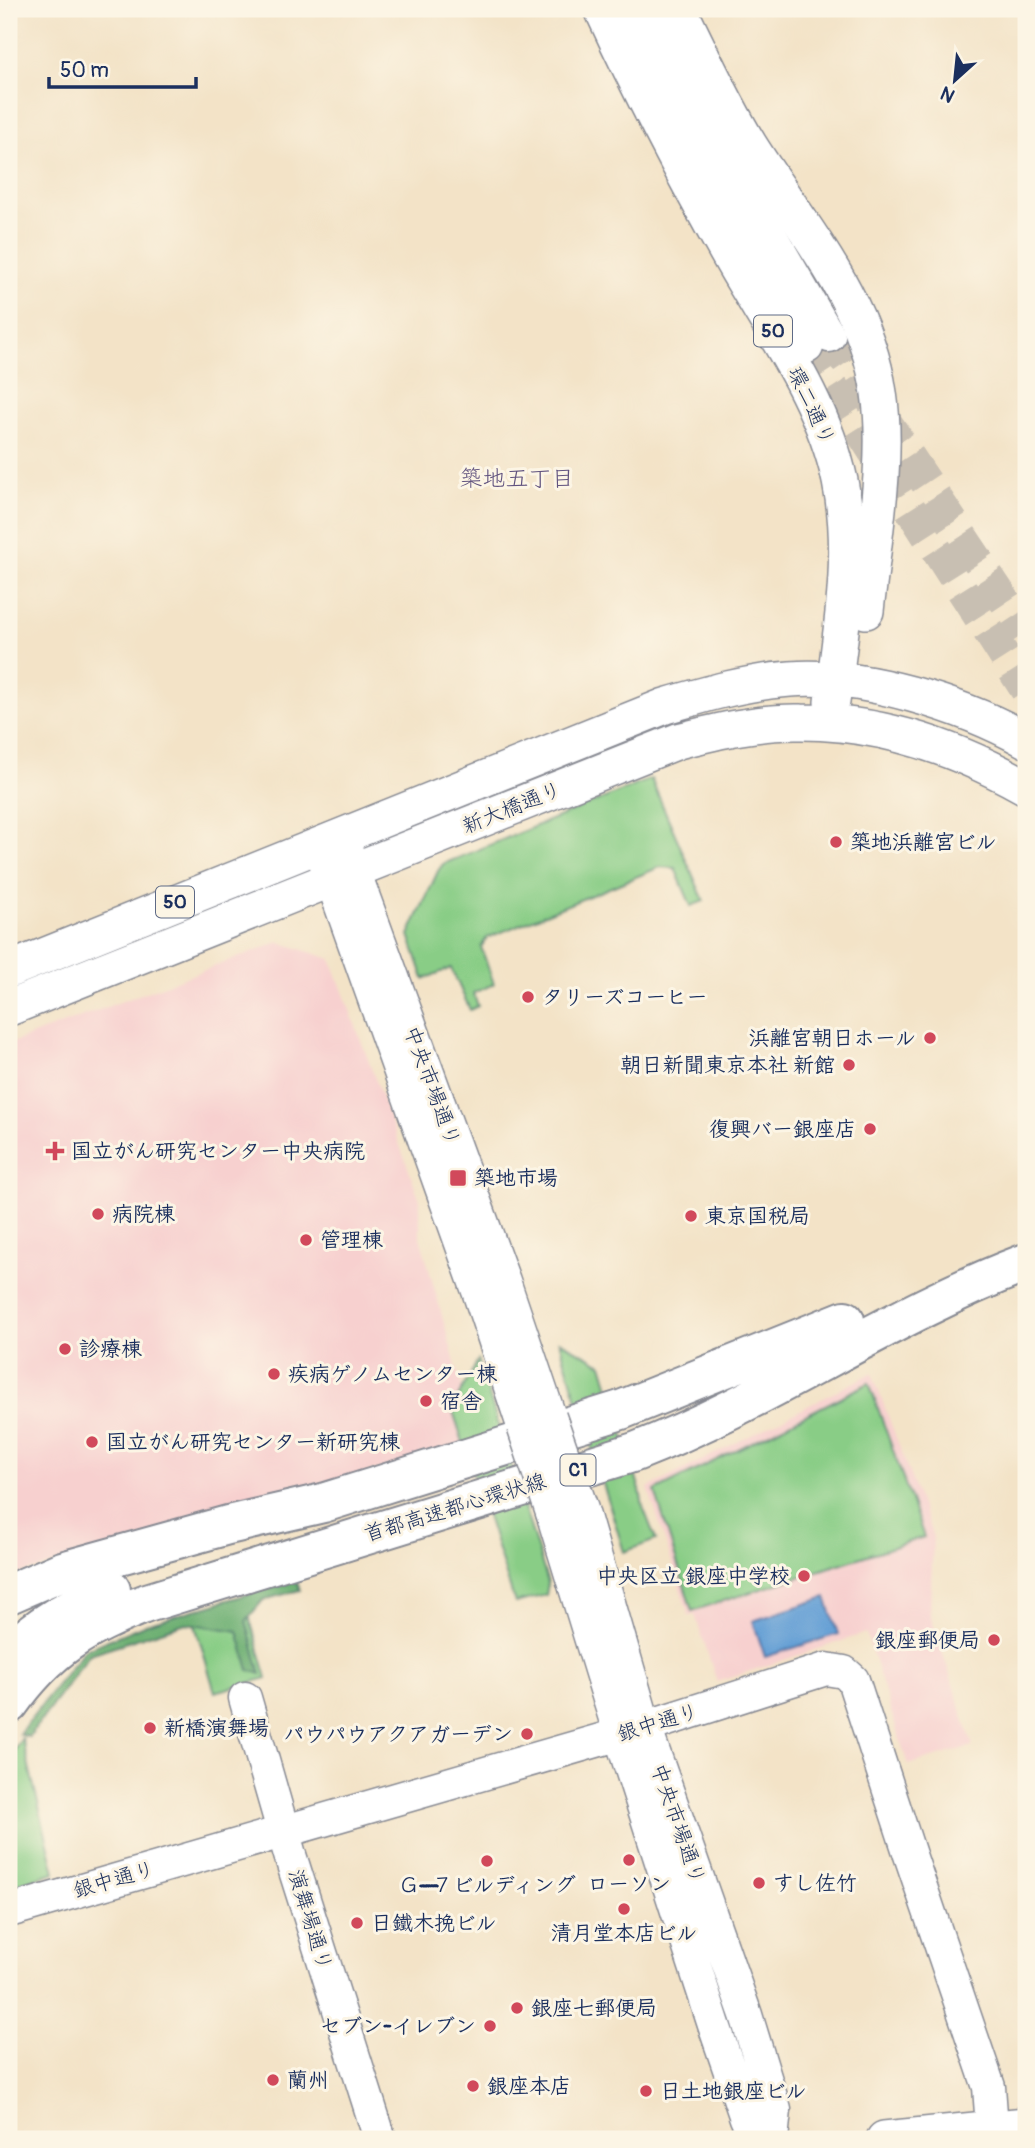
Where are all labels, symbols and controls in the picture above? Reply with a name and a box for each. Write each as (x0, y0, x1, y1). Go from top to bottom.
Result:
scale bar (49, 46, 196, 90)
north arrow (920, 46, 990, 116)
text: 50 m (60, 57, 109, 84)
text: N (936, 81, 959, 108)
road number: 50 (754, 316, 792, 346)
street label: 環二通り (781, 362, 841, 450)
district label: 築地五丁目 (460, 464, 575, 493)
street label: 新大橋通り (458, 776, 566, 840)
place label: 築地浜離宮ビル (850, 829, 997, 856)
marker: 築地浜離宮ビル (828, 834, 844, 850)
road number: 50 (156, 887, 194, 918)
place label: タリーズコーヒー (542, 984, 707, 1011)
marker: タリーズコーヒー (520, 989, 536, 1005)
street label: 中央市場通り (398, 1022, 466, 1150)
place label: 浜離宮朝日ホール (749, 1025, 916, 1052)
marker: 浜離宮朝日ホール (922, 1030, 938, 1046)
place label: 朝日新聞東京本社 新館 (620, 1052, 835, 1079)
marker: 朝日新聞東京本社 新館 (841, 1057, 857, 1073)
place label: 復興バー銀座店 (709, 1116, 856, 1143)
marker: 復興バー銀座店 (862, 1121, 878, 1137)
place label: 国立がん研究センター中央病院 (71, 1138, 365, 1165)
marker: 国立がん研究センター中央病院 (45, 1141, 65, 1161)
place label: 築地市場 (474, 1165, 558, 1192)
marker: 築地市場 (448, 1168, 468, 1188)
place label: 病院棟 (112, 1201, 175, 1228)
place label: 東京国税局 (705, 1203, 810, 1230)
marker: 病院棟 (90, 1206, 106, 1222)
marker: 東京国税局 (683, 1208, 699, 1224)
place label: 管理棟 (320, 1227, 383, 1254)
marker: 管理棟 (298, 1232, 314, 1248)
place label: 診療棟 (79, 1336, 142, 1363)
marker: 診療棟 (57, 1341, 73, 1357)
place label: 疾病ゲノムセンター棟 (288, 1361, 497, 1388)
marker: 疾病ゲノムセンター棟 (266, 1366, 282, 1382)
place label: 宿舎 (440, 1388, 482, 1415)
marker: 宿舎 (418, 1393, 434, 1409)
place label: 国立がん研究センター新研究棟 (106, 1429, 400, 1456)
marker: 国立がん研究センター新研究棟 (84, 1434, 100, 1450)
road number: C1 (560, 1454, 596, 1486)
street label: 首都高速都心環状線 (361, 1467, 549, 1549)
place label: 中央区立 銀座中学校 (596, 1563, 790, 1590)
marker: 中央区立 銀座中学校 (796, 1568, 812, 1584)
place label: 銀座郵便局 (875, 1627, 980, 1654)
marker: 銀座郵便局 (986, 1632, 1002, 1648)
street label: 銀中通り (614, 1698, 702, 1748)
place label: 新橋演舞場 (164, 1715, 269, 1742)
marker: 新橋演舞場 (142, 1720, 158, 1736)
place label: パウパウアクアガーデン (283, 1721, 513, 1748)
marker: パウパウアクアガーデン (519, 1726, 535, 1742)
street label: 中央市場通り (645, 1760, 711, 1888)
marker: ローソン (621, 1852, 637, 1868)
marker: Ｇ―７ビルディング (479, 1853, 495, 1869)
street label: 銀中通り (70, 1855, 158, 1905)
street label: 演舞場通り (282, 1866, 338, 1974)
place label: すし佐竹 (773, 1870, 857, 1897)
place label: ローソン (587, 1871, 671, 1898)
place label: Ｇ―７ビルディング (398, 1872, 576, 1899)
marker: すし佐竹 (751, 1875, 767, 1891)
marker: 清月堂本店ビル (616, 1901, 632, 1917)
place label: 日鐵木挽ビル (371, 1910, 497, 1937)
marker: 日鐵木挽ビル (349, 1915, 365, 1931)
place label: 清月堂本店ビル (551, 1920, 697, 1947)
place label: 銀座七郵便局 (531, 1995, 657, 2022)
marker: 銀座七郵便局 (509, 2000, 525, 2016)
place label: セブン-イレブン (320, 2013, 476, 2040)
marker: セブン-イレブン (482, 2018, 498, 2034)
place label: 蘭州 (287, 2067, 329, 2094)
marker: 蘭州 (265, 2072, 281, 2088)
place label: 銀座本店 (487, 2073, 571, 2100)
marker: 銀座本店 (465, 2078, 481, 2094)
place label: 日土地銀座ビル (660, 2078, 807, 2105)
marker: 日土地銀座ビル (638, 2083, 654, 2099)

